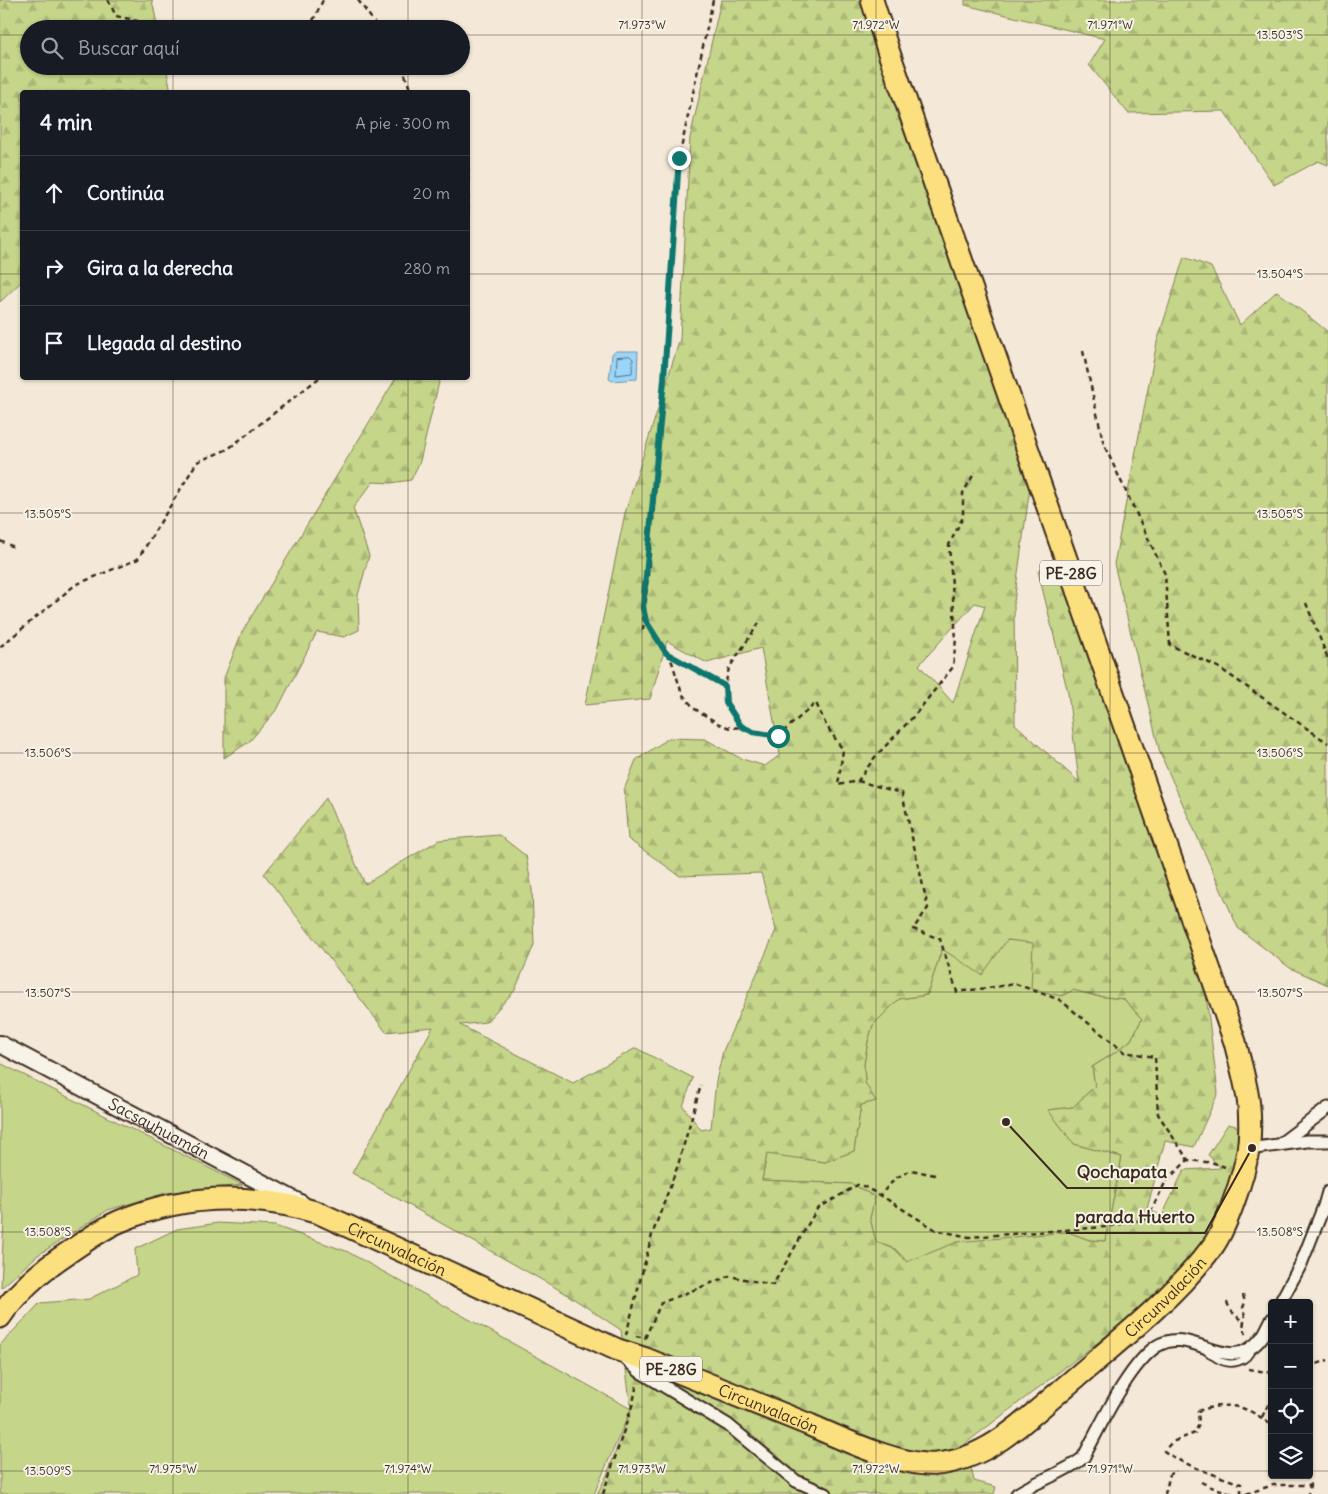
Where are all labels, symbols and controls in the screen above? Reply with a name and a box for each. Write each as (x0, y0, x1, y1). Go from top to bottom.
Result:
text: 71.973°W (618, 17, 666, 32)
text: 71.972°W (852, 17, 900, 32)
text: 71.971°W (1087, 17, 1133, 32)
search box (20, 20, 470, 75)
text: 13.503°S (1257, 27, 1304, 42)
icon: search (38, 34, 66, 62)
text: Buscar aquí (78, 36, 179, 60)
text: 4 min (40, 109, 92, 136)
text: A pie · 300 m (355, 113, 450, 133)
route end (668, 147, 691, 170)
icon: ahead (40, 179, 68, 207)
text: Continúa (87, 181, 164, 205)
text: 20 m (413, 183, 450, 203)
icon: right (40, 254, 68, 282)
text: Gira a la derecha (87, 256, 233, 280)
text: 280 m (404, 258, 450, 278)
text: 13.504°S (1257, 266, 1304, 281)
icon: arrive (40, 329, 68, 357)
text: Llegada al destino (87, 331, 242, 355)
text: 13.505°S (25, 506, 72, 521)
text: 13.505°S (1257, 506, 1304, 521)
road number: PE-28G (1040, 560, 1102, 586)
route start (767, 725, 790, 748)
text: 13.506°S (25, 745, 72, 760)
text: 13.506°S (1257, 745, 1304, 760)
text: 13.507°S (25, 985, 71, 1000)
text: 13.507°S (1257, 985, 1303, 1000)
street label: Sacsayhuamán (105, 1093, 213, 1163)
callout: Qochapata (1067, 1155, 1178, 1188)
text: Qochapata (1077, 1160, 1167, 1183)
callout: parada Huerto (1066, 1200, 1205, 1233)
text: parada Huerto (1075, 1205, 1195, 1228)
street label: Circunvalación (344, 1217, 450, 1280)
text: 13.508°S (25, 1224, 72, 1239)
text: 13.508°S (1257, 1224, 1304, 1239)
street label: Circunvalación (1120, 1253, 1210, 1342)
map controls (1268, 1299, 1313, 1479)
button: + (1268, 1299, 1313, 1344)
button: − (1268, 1344, 1313, 1389)
road number: PE-28G (640, 1356, 702, 1382)
street label: Circunvalación (716, 1379, 822, 1438)
button: locate (1268, 1389, 1313, 1434)
button: layers (1268, 1434, 1313, 1479)
text: 71.975°W (149, 1461, 197, 1476)
text: 71.974°W (384, 1461, 432, 1476)
text: 71.973°W (618, 1461, 666, 1476)
text: 71.972°W (852, 1461, 900, 1476)
text: 71.971°W (1087, 1461, 1133, 1476)
text: 13.509°S (25, 1463, 72, 1478)

